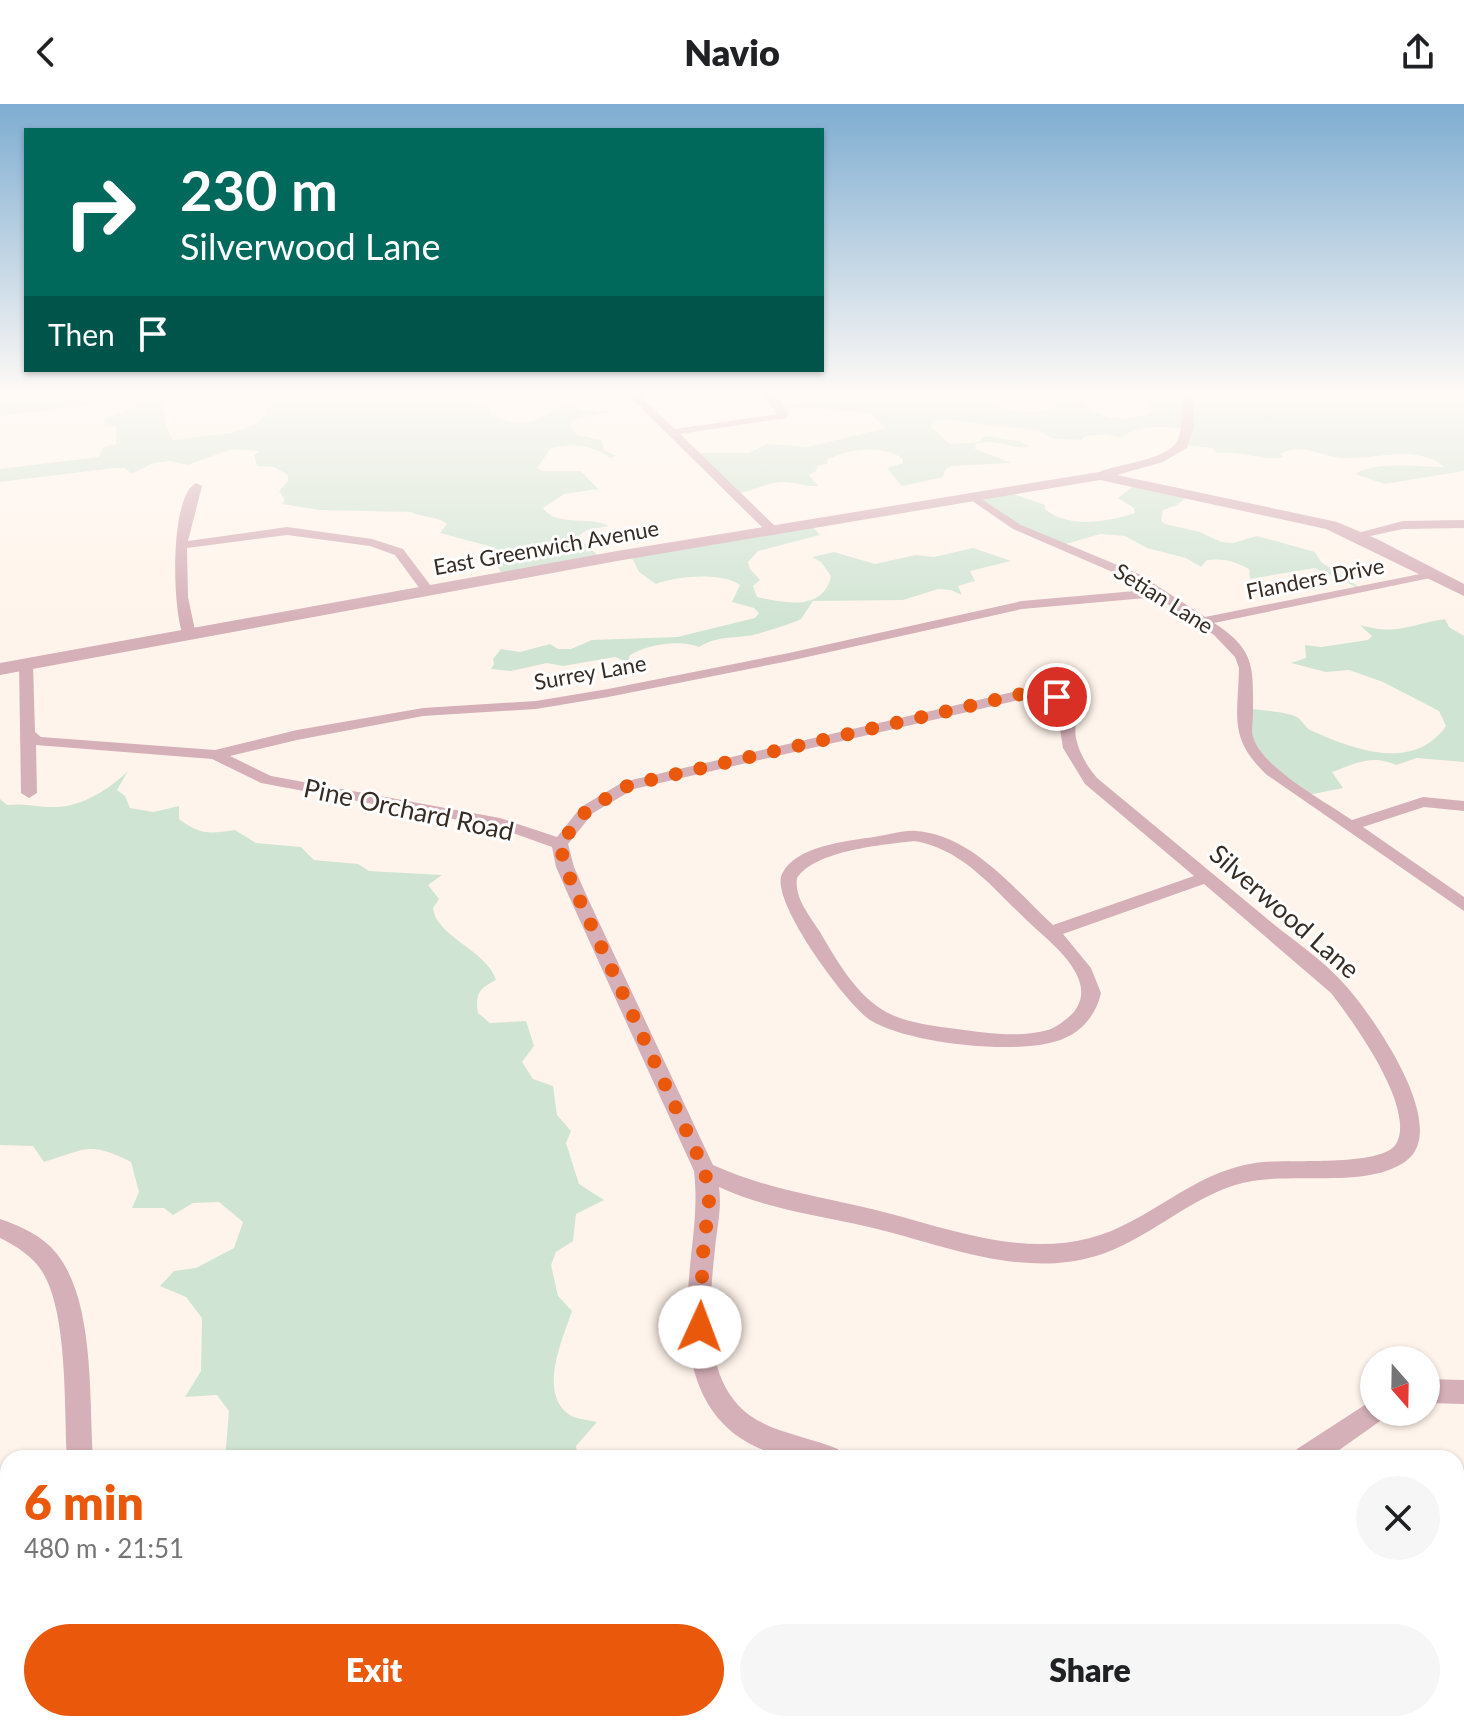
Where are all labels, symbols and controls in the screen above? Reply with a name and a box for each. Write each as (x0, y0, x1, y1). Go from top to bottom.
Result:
icon: back (24, 30, 68, 74)
text: Navio (684, 30, 780, 74)
icon: share (1396, 30, 1440, 74)
text: 230 m (180, 156, 338, 223)
icon: right (48, 160, 152, 264)
text: Silverwood Lane (180, 224, 440, 268)
icon: arrive (131, 312, 175, 356)
text: Then (48, 316, 115, 352)
street label: East Greenwich Avenue (431, 514, 661, 580)
street label: Flanders Drive (1244, 551, 1386, 605)
street label: Setian Lane (1109, 557, 1219, 639)
street label: Surrey Lane (532, 649, 648, 695)
pin (1023, 663, 1091, 731)
icon: arrive (1035, 675, 1079, 719)
street label: Pine Orchard Road (301, 771, 517, 847)
street label: Silverwood Lane (1204, 837, 1366, 985)
position arrow (658, 1285, 742, 1369)
north arrow (1360, 1346, 1440, 1426)
map controls (1360, 1346, 1440, 1426)
text: 6 min (24, 1473, 144, 1530)
button: close (1356, 1476, 1440, 1560)
text: 480 m · 21:51 (24, 1532, 184, 1564)
button: Exit (24, 1624, 724, 1716)
button: Share (740, 1624, 1440, 1716)

